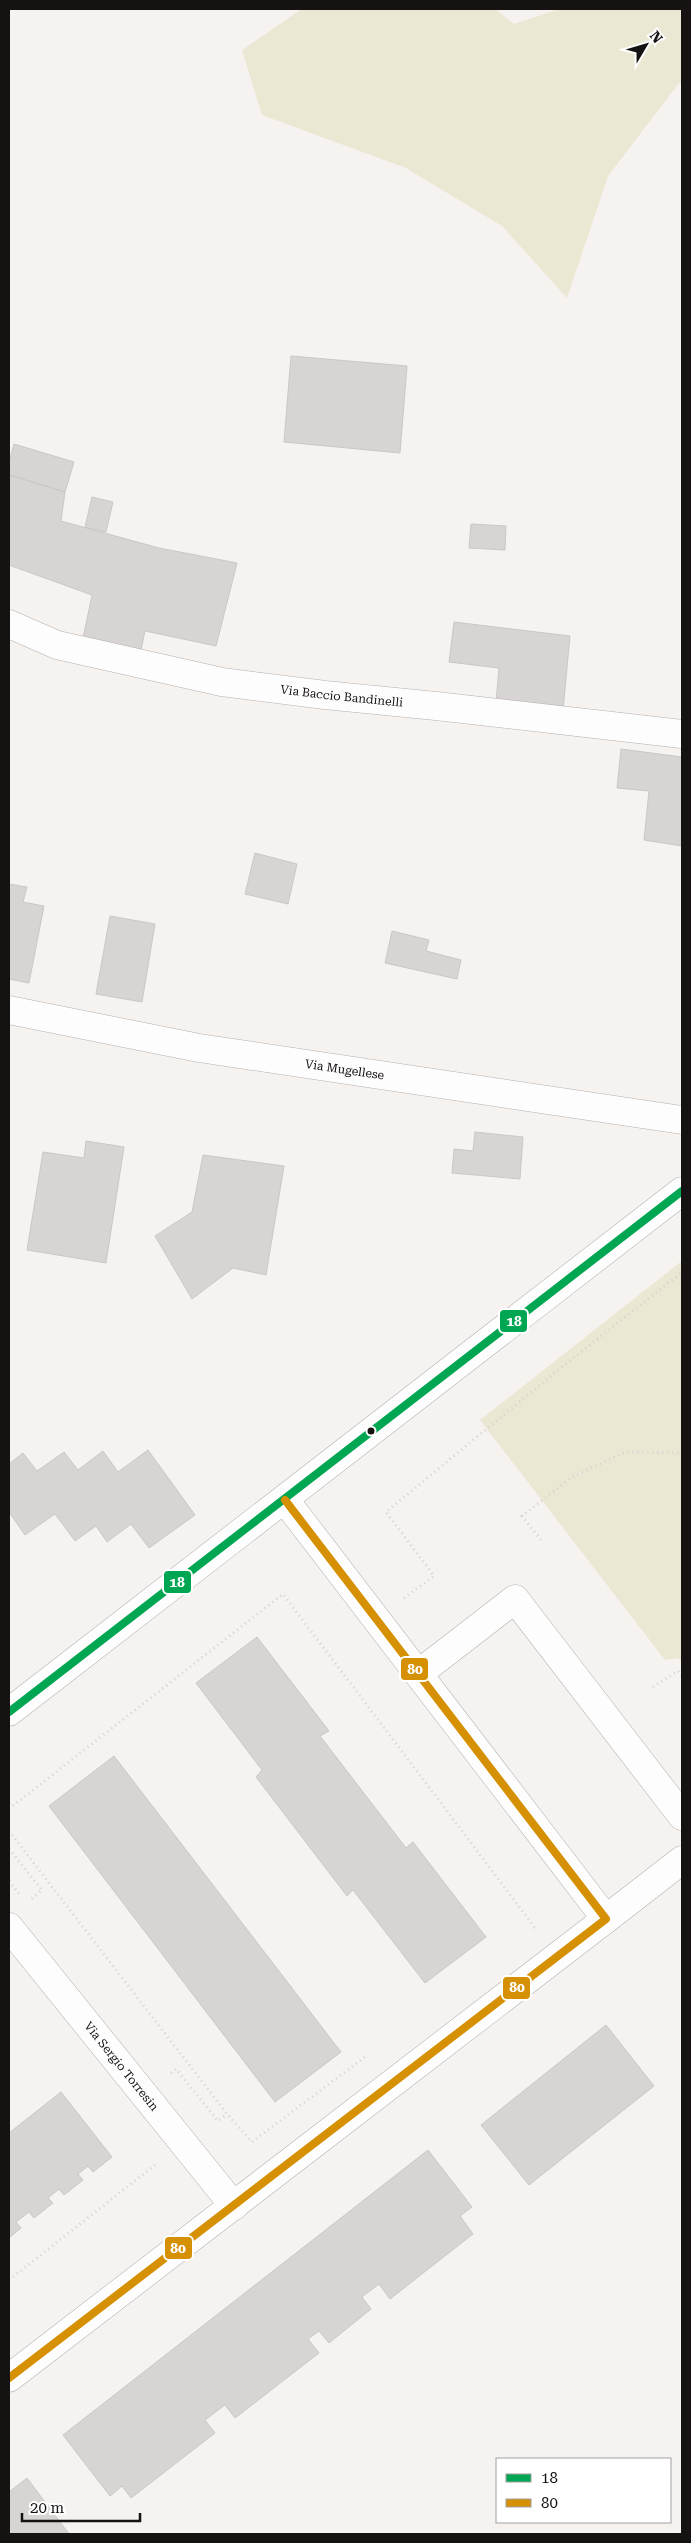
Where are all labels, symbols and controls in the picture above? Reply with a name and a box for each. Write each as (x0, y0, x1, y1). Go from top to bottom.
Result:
north arrow (621, 20, 671, 70)
text: N (647, 28, 666, 46)
street label: Via Baccio Bandinelli (280, 682, 404, 710)
street label: Via Mugellese (304, 1057, 386, 1083)
line badge: 18 (499, 1309, 528, 1333)
text: 18 (506, 1313, 522, 1329)
unlabelled marker (366, 1426, 376, 1436)
line badge: 18 (163, 1570, 192, 1594)
text: 18 (169, 1574, 185, 1590)
line badge: 80 (400, 1657, 429, 1681)
text: 80 (407, 1661, 423, 1677)
line badge: 80 (502, 1976, 531, 2000)
text: 80 (509, 1979, 525, 1995)
street label: Via Sergio Torresin (81, 2019, 162, 2114)
line badge: 80 (164, 2236, 193, 2260)
text: 80 (170, 2240, 186, 2256)
legend (496, 2458, 671, 2523)
text: 18 (541, 2469, 558, 2487)
scale bar (22, 2490, 140, 2522)
text: 80 (541, 2494, 558, 2512)
text: 20 m (30, 2499, 65, 2517)

